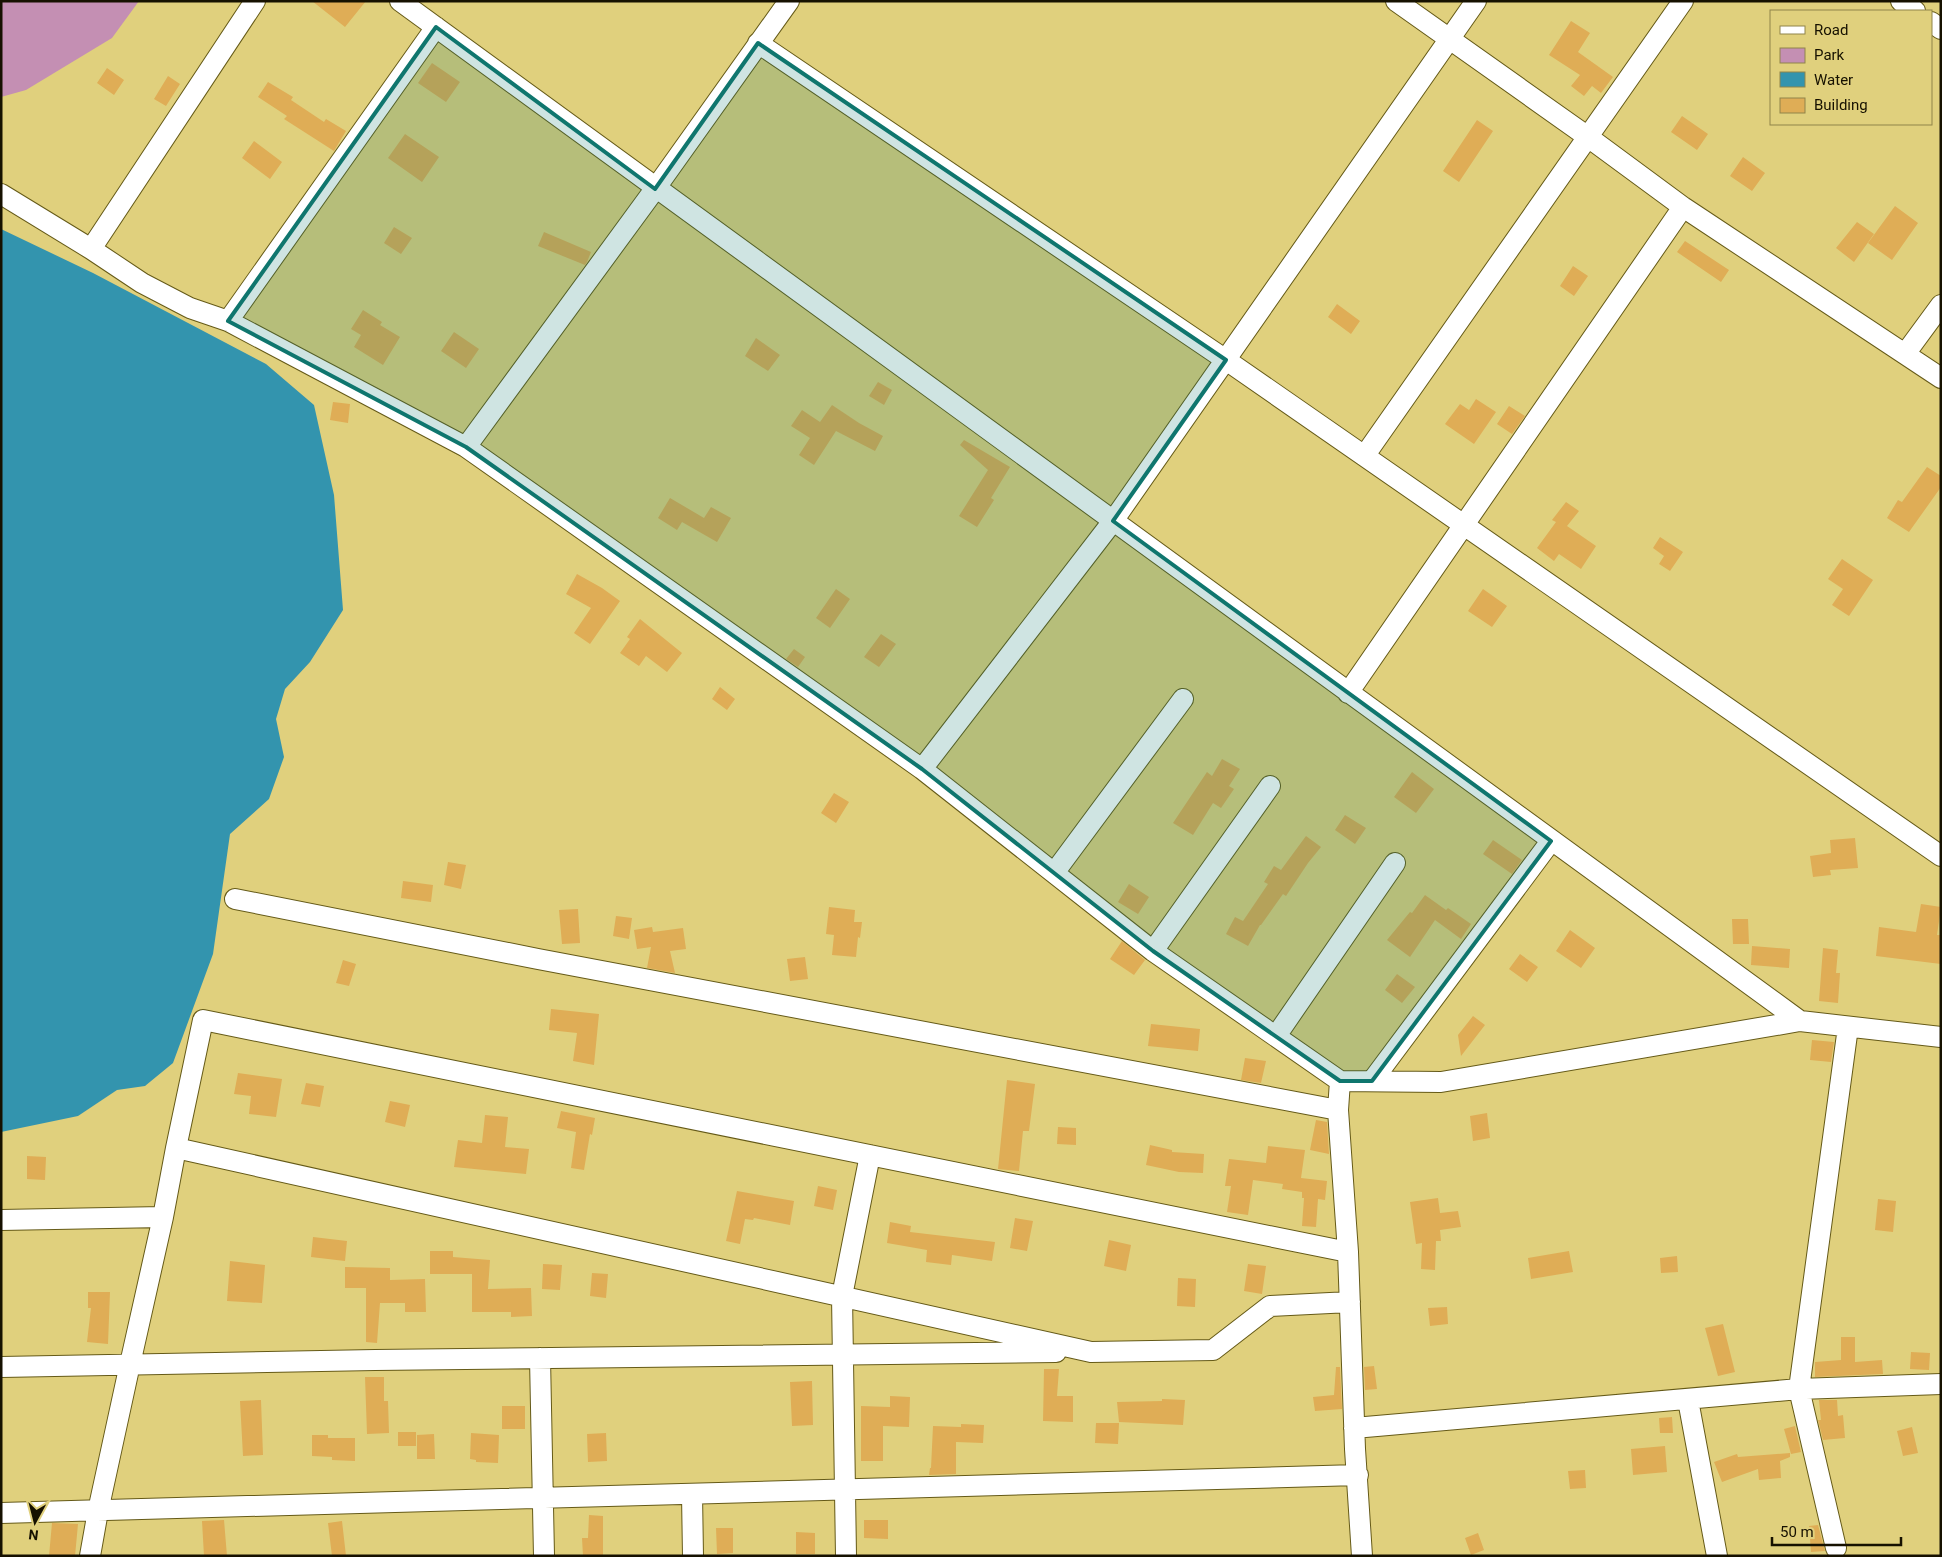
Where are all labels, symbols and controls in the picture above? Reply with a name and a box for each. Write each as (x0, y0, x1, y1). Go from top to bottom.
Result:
legend (1770, 10, 1932, 125)
text: Road (1814, 21, 1848, 39)
text: Park (1814, 46, 1845, 64)
text: Water (1814, 71, 1853, 89)
text: Building (1814, 96, 1868, 114)
north arrow (10, 1497, 60, 1547)
scale bar (1772, 1514, 1901, 1546)
text: 50 m (1780, 1523, 1814, 1541)
text: N (28, 1526, 39, 1543)

